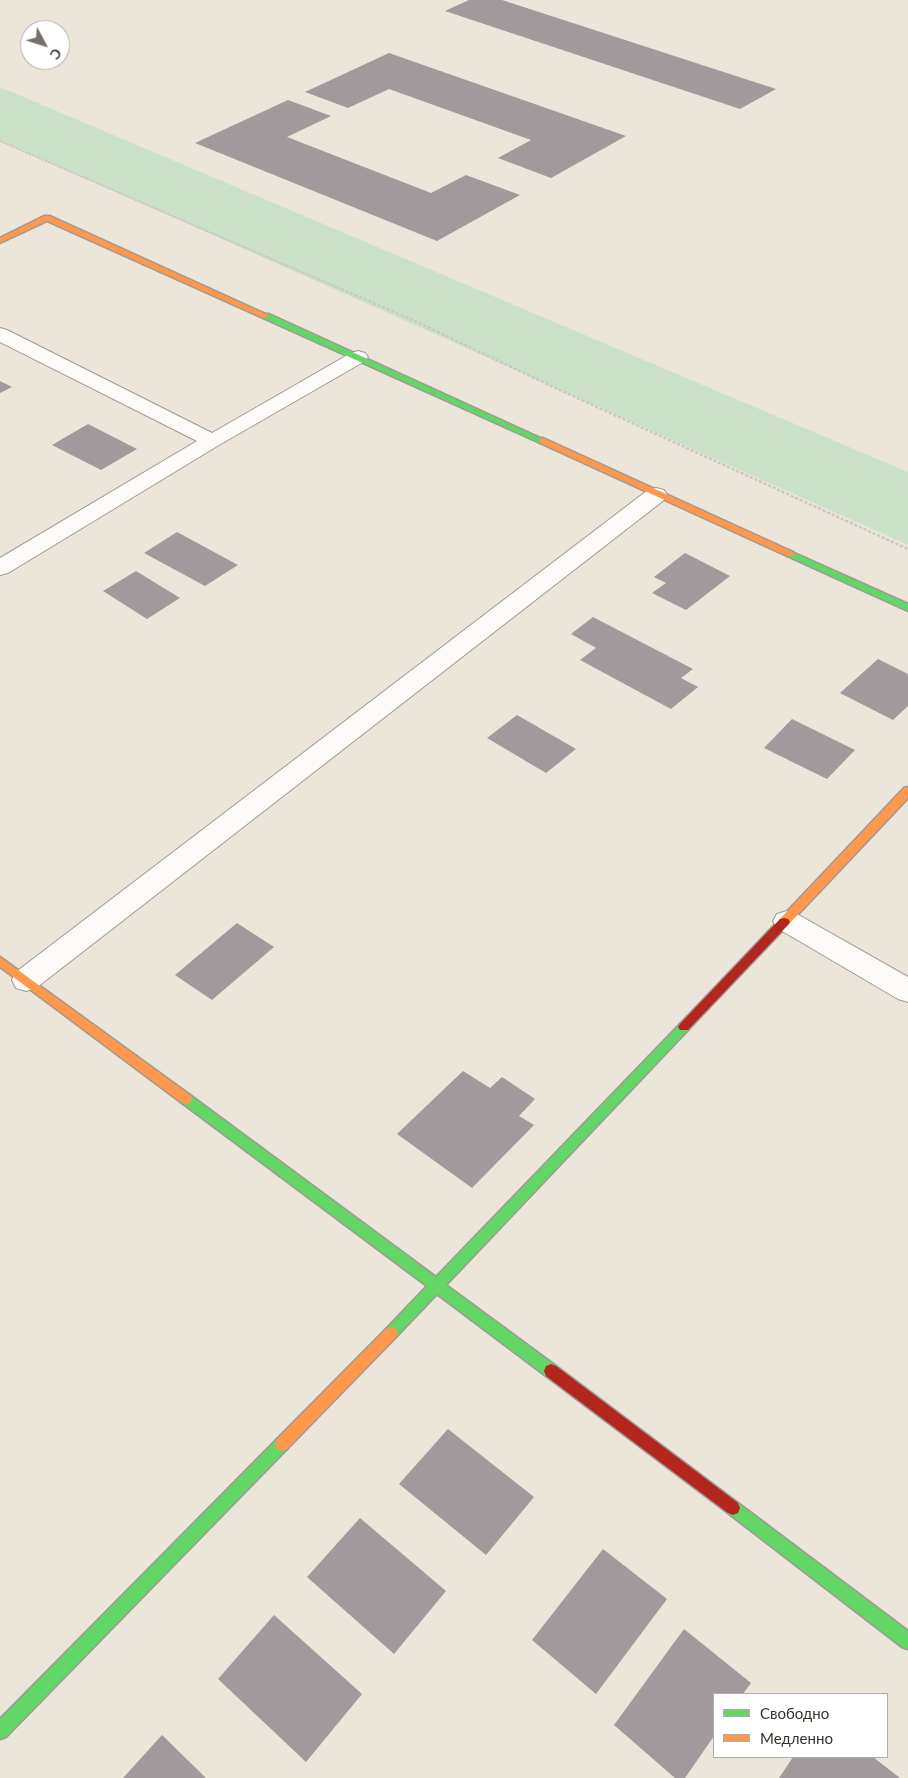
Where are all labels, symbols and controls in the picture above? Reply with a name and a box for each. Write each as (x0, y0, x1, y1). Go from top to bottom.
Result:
north arrow (20, 20, 70, 70)
text: С (47, 45, 66, 63)
legend (713, 1693, 888, 1758)
text: Свободно (760, 1704, 829, 1722)
text: Медленно (760, 1729, 833, 1747)

